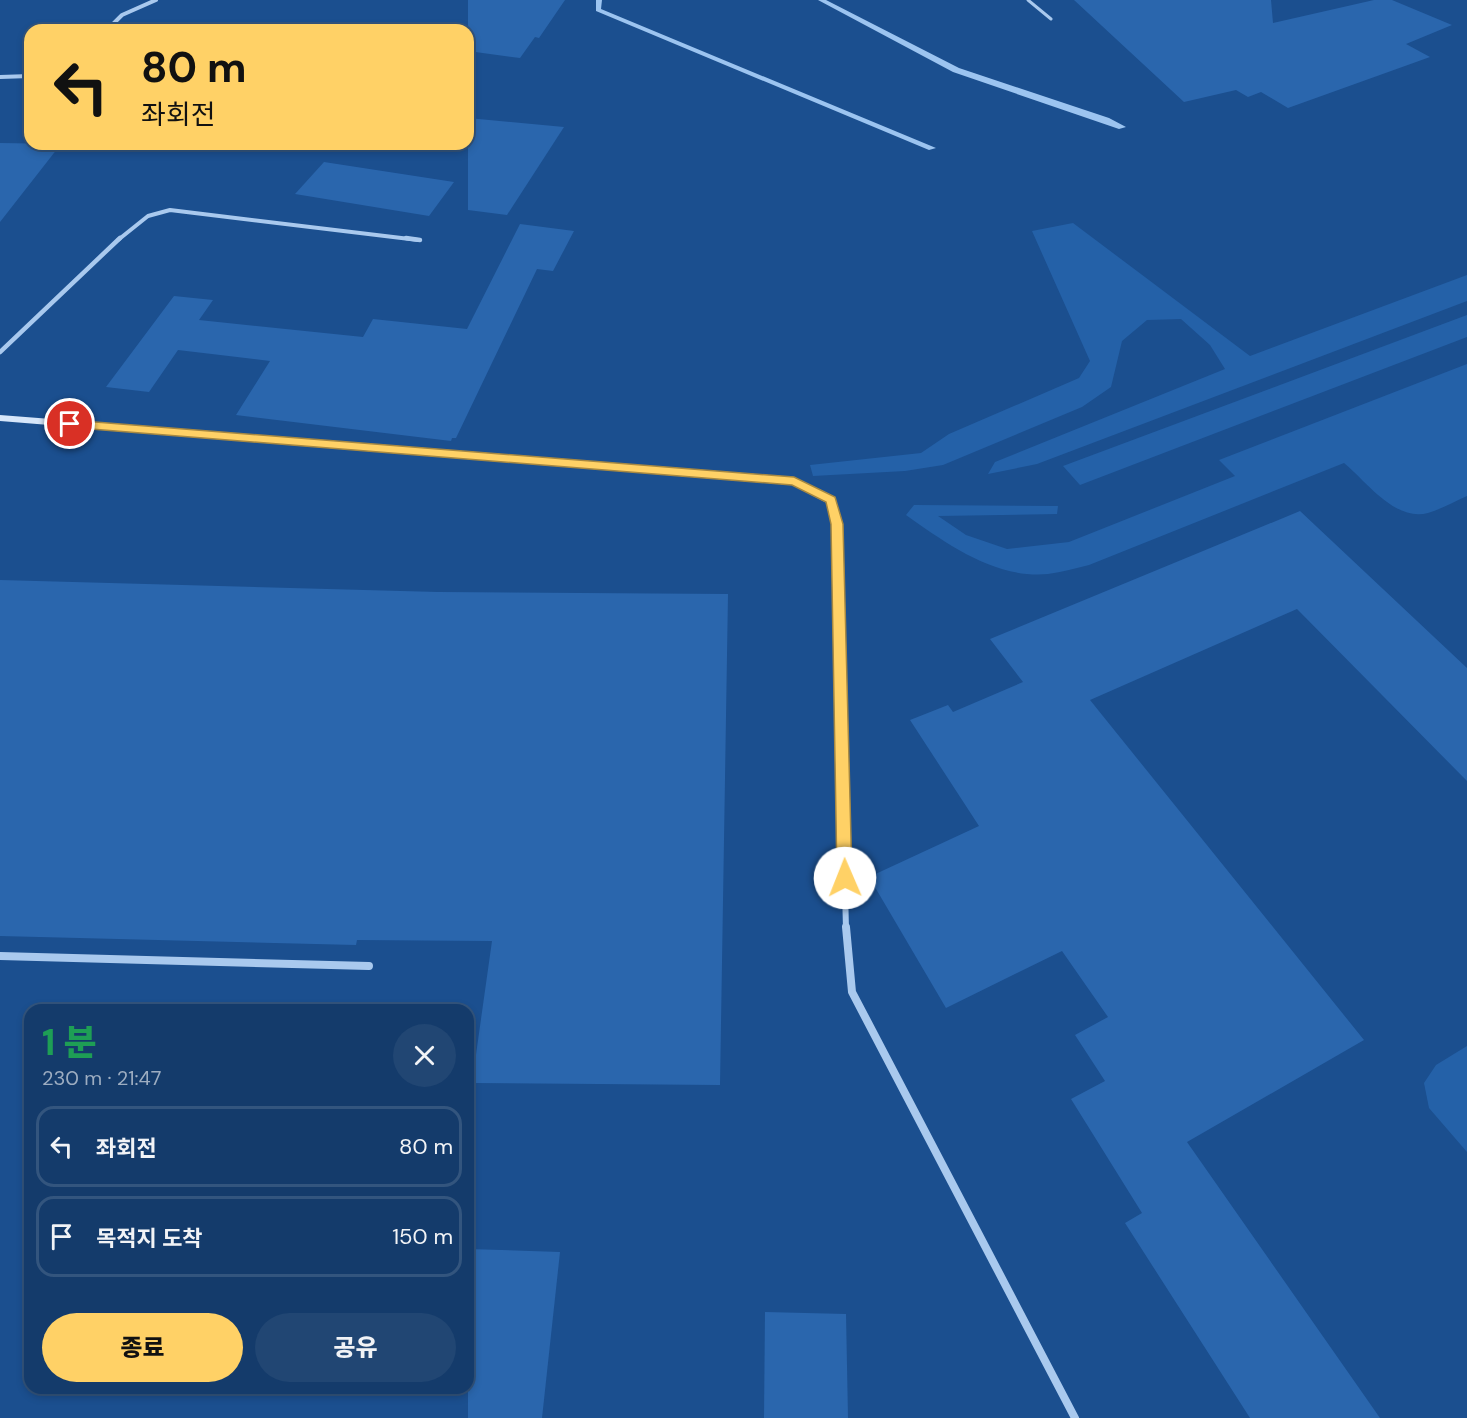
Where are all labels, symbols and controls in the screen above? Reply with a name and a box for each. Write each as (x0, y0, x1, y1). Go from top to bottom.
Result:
text: 80 m (141, 40, 247, 95)
icon: left (42, 48, 120, 126)
text: 좌회전 (141, 97, 216, 132)
pin (44, 398, 95, 449)
icon: arrive (53, 407, 86, 440)
position arrow (813, 846, 877, 910)
text: 1 분 (42, 1019, 97, 1066)
button: close (393, 1024, 456, 1087)
text: 230 m · 21:47 (42, 1065, 161, 1091)
icon: left (45, 1130, 78, 1163)
text: 80 m (399, 1132, 453, 1161)
text: 좌회전 (96, 1134, 157, 1163)
icon: arrive (45, 1220, 78, 1253)
text: 150 m (392, 1222, 453, 1251)
text: 목적지 도착 (96, 1224, 202, 1253)
button: 종료 (42, 1313, 243, 1382)
button: 공유 (255, 1313, 456, 1382)

